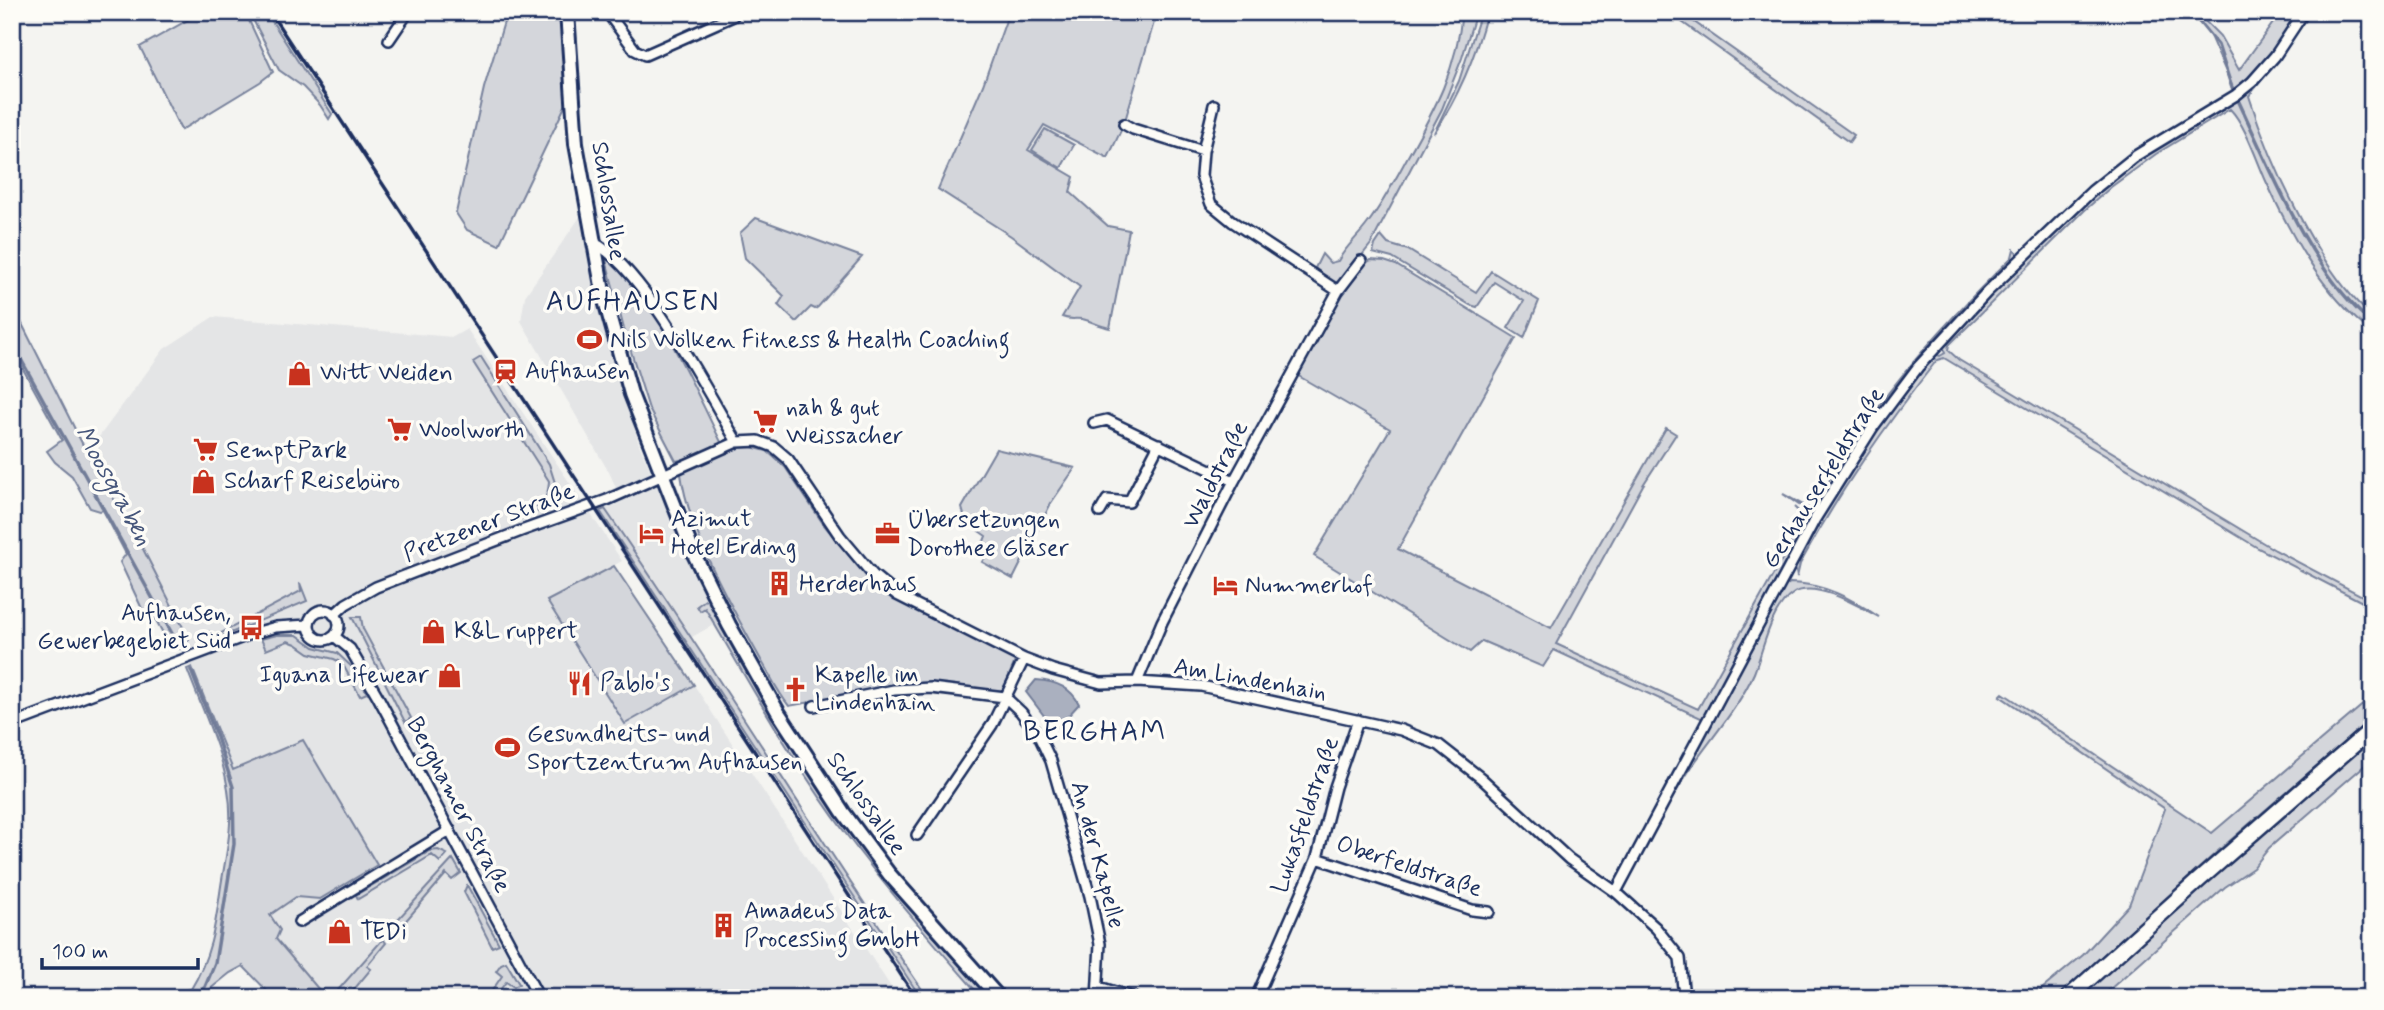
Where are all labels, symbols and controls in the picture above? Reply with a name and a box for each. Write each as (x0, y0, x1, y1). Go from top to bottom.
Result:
street label: Schlossallee (583, 139, 633, 263)
district label: AUFHAUSEN (546, 284, 720, 321)
place label: Nils Wölken Fitness & Health Coaching (610, 325, 1010, 359)
sports icon: Nils Wölken Fitness & Health Coaching (576, 326, 604, 354)
place label: Aufhausen (525, 356, 630, 387)
station icon: Aufhausen (491, 357, 519, 385)
place label: Witt Weiden (320, 358, 453, 389)
shop icon: Witt Weiden (286, 359, 314, 387)
street label: Gerhauserfeldstraße (1756, 381, 1892, 575)
place label: nah & gut Weissacher (786, 393, 903, 452)
supermarket icon: nah & gut Weissacher (752, 408, 780, 436)
place label: Woolworth (419, 415, 525, 446)
supermarket icon: Woolworth (385, 416, 413, 444)
street label: Waldstraße (1176, 416, 1256, 534)
water label: Moosgraben (64, 420, 160, 553)
place label: SemptPark (226, 435, 347, 466)
supermarket icon: SemptPark (192, 436, 220, 464)
place label: Scharf Reisebüro (224, 466, 400, 497)
shop icon: Scharf Reisebüro (190, 467, 218, 495)
street label: Pretzener Straße (399, 476, 579, 570)
place label: Azimut Hotel Erding (671, 504, 797, 563)
place label: Übersetzungen Dorothee Gläser (907, 505, 1069, 564)
hotel icon: Azimut Hotel Erding (637, 519, 665, 547)
office icon: Übersetzungen Dorothee Gläser (873, 520, 901, 548)
place label: Herderhaus (799, 569, 917, 600)
building icon: Herderhaus (765, 570, 793, 598)
place label: Nummerhof (1245, 570, 1373, 601)
hotel icon: Nummerhof (1211, 571, 1239, 599)
place label: Aufhausen, Gewerbegebiet Süd (37, 598, 231, 657)
bus stop icon: Aufhausen, Gewerbegebiet Süd (237, 613, 265, 641)
place label: K&L ruppert (454, 616, 578, 647)
shop icon: K&L ruppert (420, 617, 448, 645)
street label: Am Lindenhain (1171, 651, 1329, 709)
place label: Iguana Lifewear (260, 660, 430, 691)
place label: Kapelle im Lindenhain (815, 660, 935, 719)
shop icon: Iguana Lifewear (435, 661, 463, 689)
place label: Pablo's (600, 668, 671, 699)
restaurant icon: Pablo's (566, 669, 594, 697)
church icon: Kapelle im Lindenhain (781, 675, 809, 703)
street label: Berghamer Straße (397, 712, 518, 900)
district label: BERGHAM (1023, 714, 1167, 751)
place label: Gesundheits- und Sportzentrum Aufhausen (527, 719, 803, 778)
street label: Lukasfeldstraße (1265, 733, 1347, 897)
sports icon: Gesundheits- und Sportzentrum Aufhausen (493, 734, 521, 762)
street label: Schlossallee (819, 746, 913, 862)
street label: An der Kapelle (1062, 778, 1132, 932)
street label: Oberfeldstraße (1332, 829, 1486, 905)
place label: Amadeus Data Processing GmbH (744, 896, 920, 958)
building icon: Amadeus Data Processing GmbH (710, 911, 738, 939)
place label: TEDi (360, 917, 407, 948)
shop icon: TEDi (326, 918, 354, 946)
scale bar (42, 926, 198, 970)
text: 100 m (52, 938, 108, 966)

